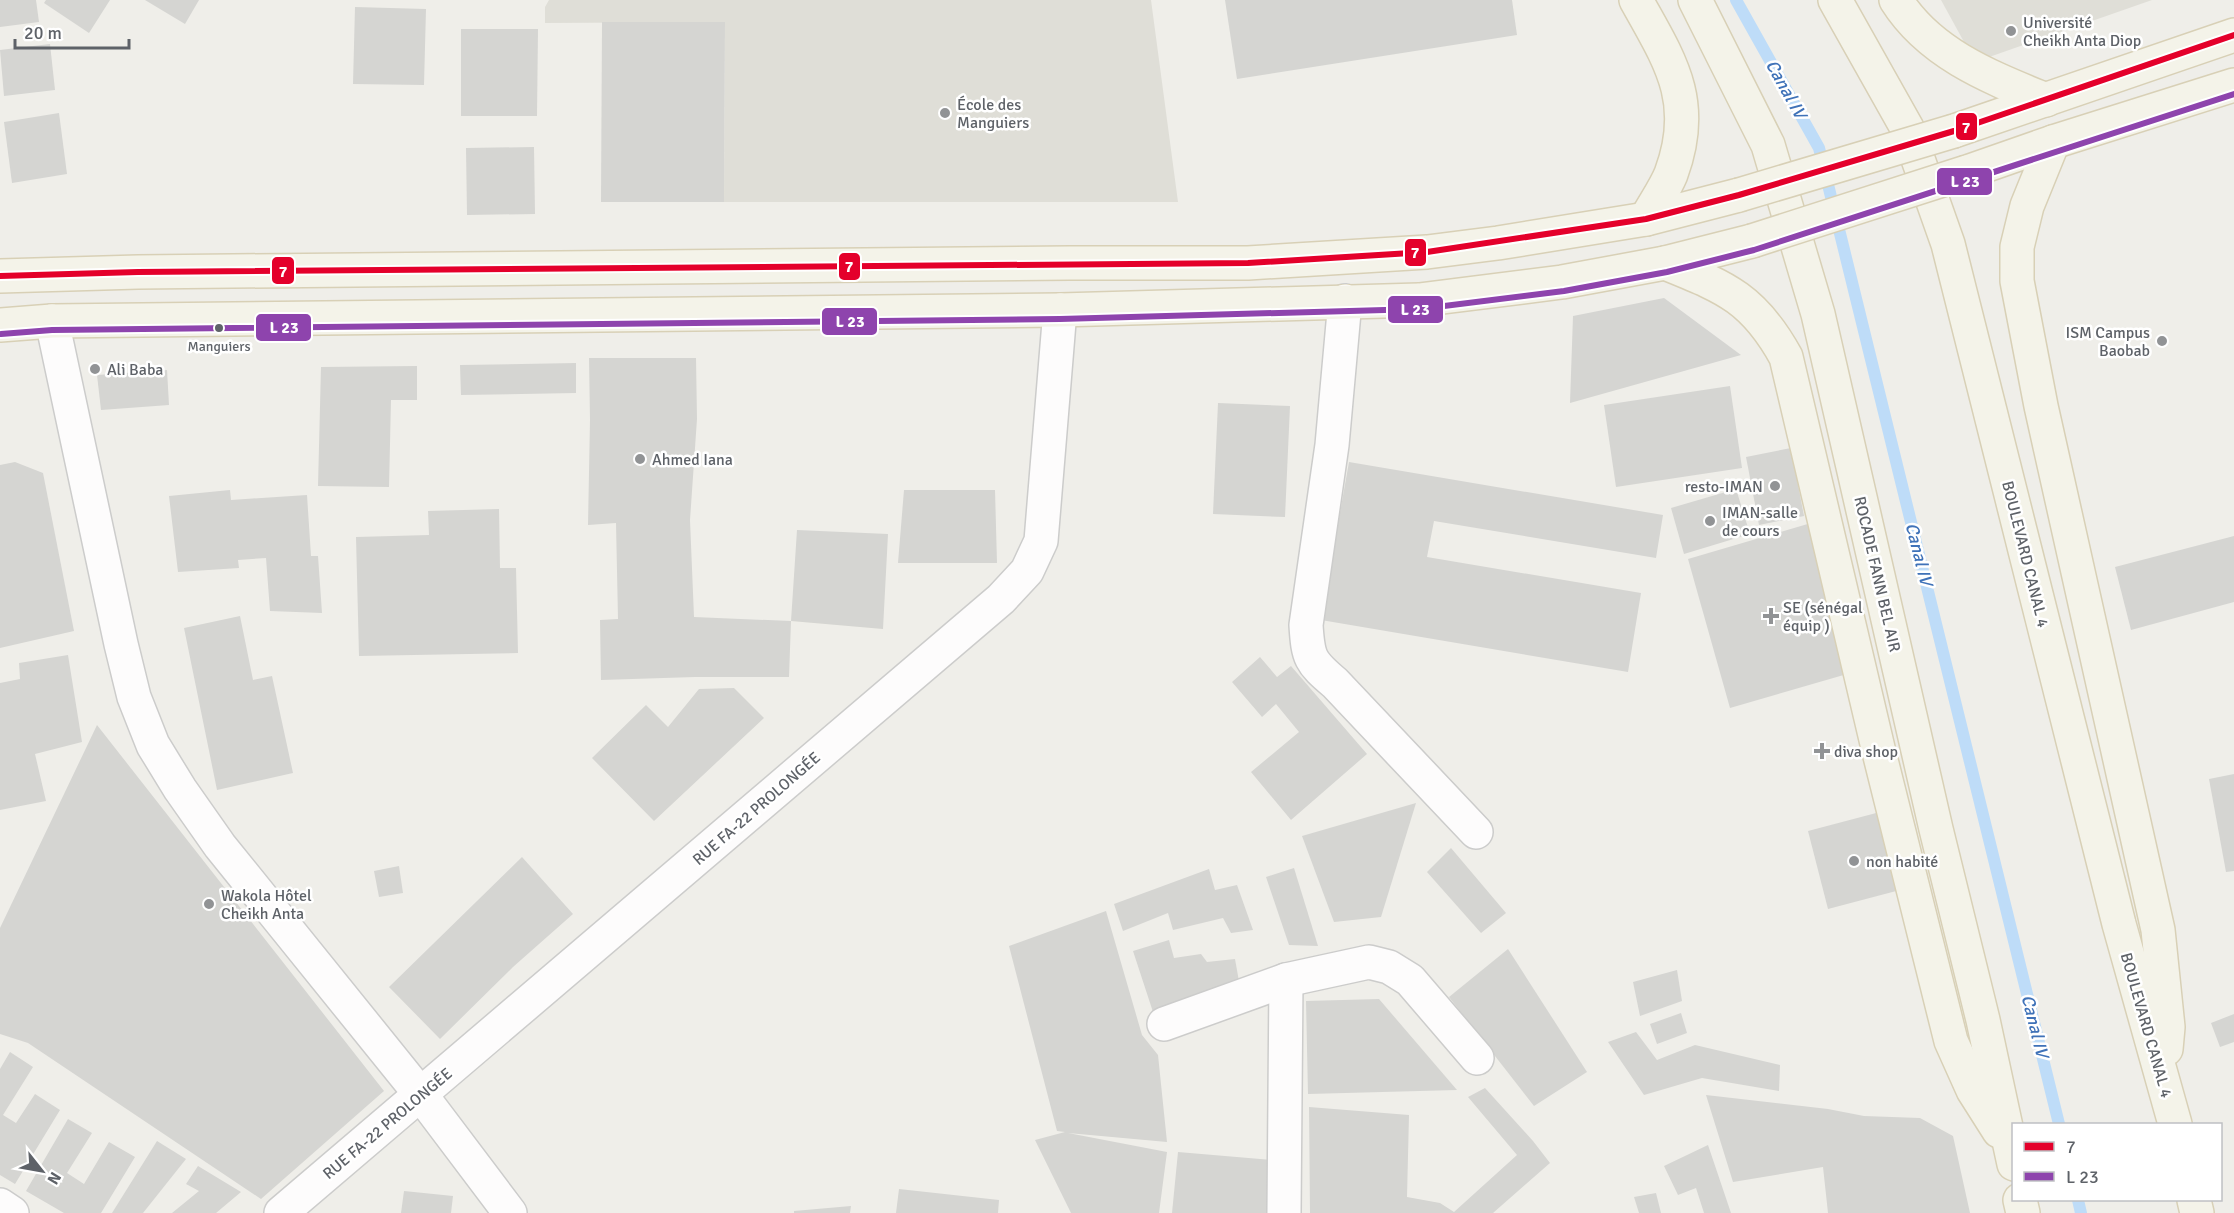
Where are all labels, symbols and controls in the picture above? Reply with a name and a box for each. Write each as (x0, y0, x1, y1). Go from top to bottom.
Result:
scale bar (15, 12, 129, 50)
place label: Université Cheikh Anta Diop (2023, 13, 2141, 51)
text: 20 m (24, 22, 62, 44)
marker: Université Cheikh Anta Diop (2004, 24, 2018, 38)
water label: Canal IV (1761, 56, 1813, 125)
place label: École des Manguiers (957, 95, 1029, 133)
marker: École des Manguiers (938, 106, 952, 120)
line badge: 7 (1955, 112, 1978, 141)
text: 7 (1962, 118, 1971, 138)
line badge: L 23 (1936, 167, 1993, 196)
text: L 23 (1950, 172, 1980, 192)
line badge: 7 (1404, 238, 1427, 267)
text: 7 (1411, 243, 1420, 263)
line badge: 7 (838, 252, 861, 281)
line badge: 7 (271, 256, 295, 285)
text: 7 (845, 257, 854, 277)
text: 7 (279, 262, 288, 282)
line badge: L 23 (1387, 295, 1444, 324)
text: L 23 (1400, 300, 1430, 320)
line badge: L 23 (821, 307, 878, 336)
text: L 23 (835, 312, 865, 332)
line badge: L 23 (255, 313, 312, 342)
text: L 23 (269, 318, 299, 338)
marker: Manguiers (213, 322, 225, 334)
place label: ISM Campus Baobab (2066, 323, 2150, 361)
marker: ISM Campus Baobab (2155, 334, 2169, 348)
place label: Manguiers (187, 338, 251, 355)
place label: Ali Baba (107, 360, 163, 380)
marker: Ali Baba (88, 362, 102, 376)
place label: Ahmed Iana (652, 450, 733, 470)
marker: Ahmed Iana (633, 452, 647, 466)
place label: resto-IMAN (1685, 477, 1763, 497)
marker: resto-IMAN (1768, 479, 1782, 493)
street label: BOULEVARD CANAL 4 (1997, 479, 2053, 630)
street label: ROCADE FANN BEL AIR (1849, 494, 1905, 654)
place label: IMAN-salle de cours (1722, 503, 1798, 541)
marker: IMAN-salle de cours (1703, 514, 1717, 528)
water label: Canal IV (1901, 520, 1938, 591)
place label: SE (sénégal équip ) (1783, 598, 1863, 636)
marker: SE (sénégal équip ) (1764, 609, 1778, 623)
place label: diva shop (1834, 742, 1898, 762)
marker: diva shop (1815, 744, 1829, 758)
street label: RUE FA-22 PROLONGÉE (689, 748, 825, 870)
place label: non habité (1866, 852, 1938, 872)
marker: non habité (1847, 854, 1861, 868)
place label: Wakola Hôtel Cheikh Anta (221, 886, 312, 924)
marker: Wakola Hôtel Cheikh Anta (202, 897, 216, 911)
street label: BOULEVARD CANAL 4 (2116, 950, 2176, 1101)
water label: Canal IV (2017, 992, 2054, 1063)
street label: RUE FA-22 PROLONGÉE (319, 1064, 456, 1184)
legend (2012, 1123, 2222, 1201)
text: 7 (2066, 1136, 2076, 1158)
north arrow (12, 1141, 72, 1201)
text: L 23 (2066, 1166, 2099, 1188)
text: N (43, 1168, 65, 1188)

